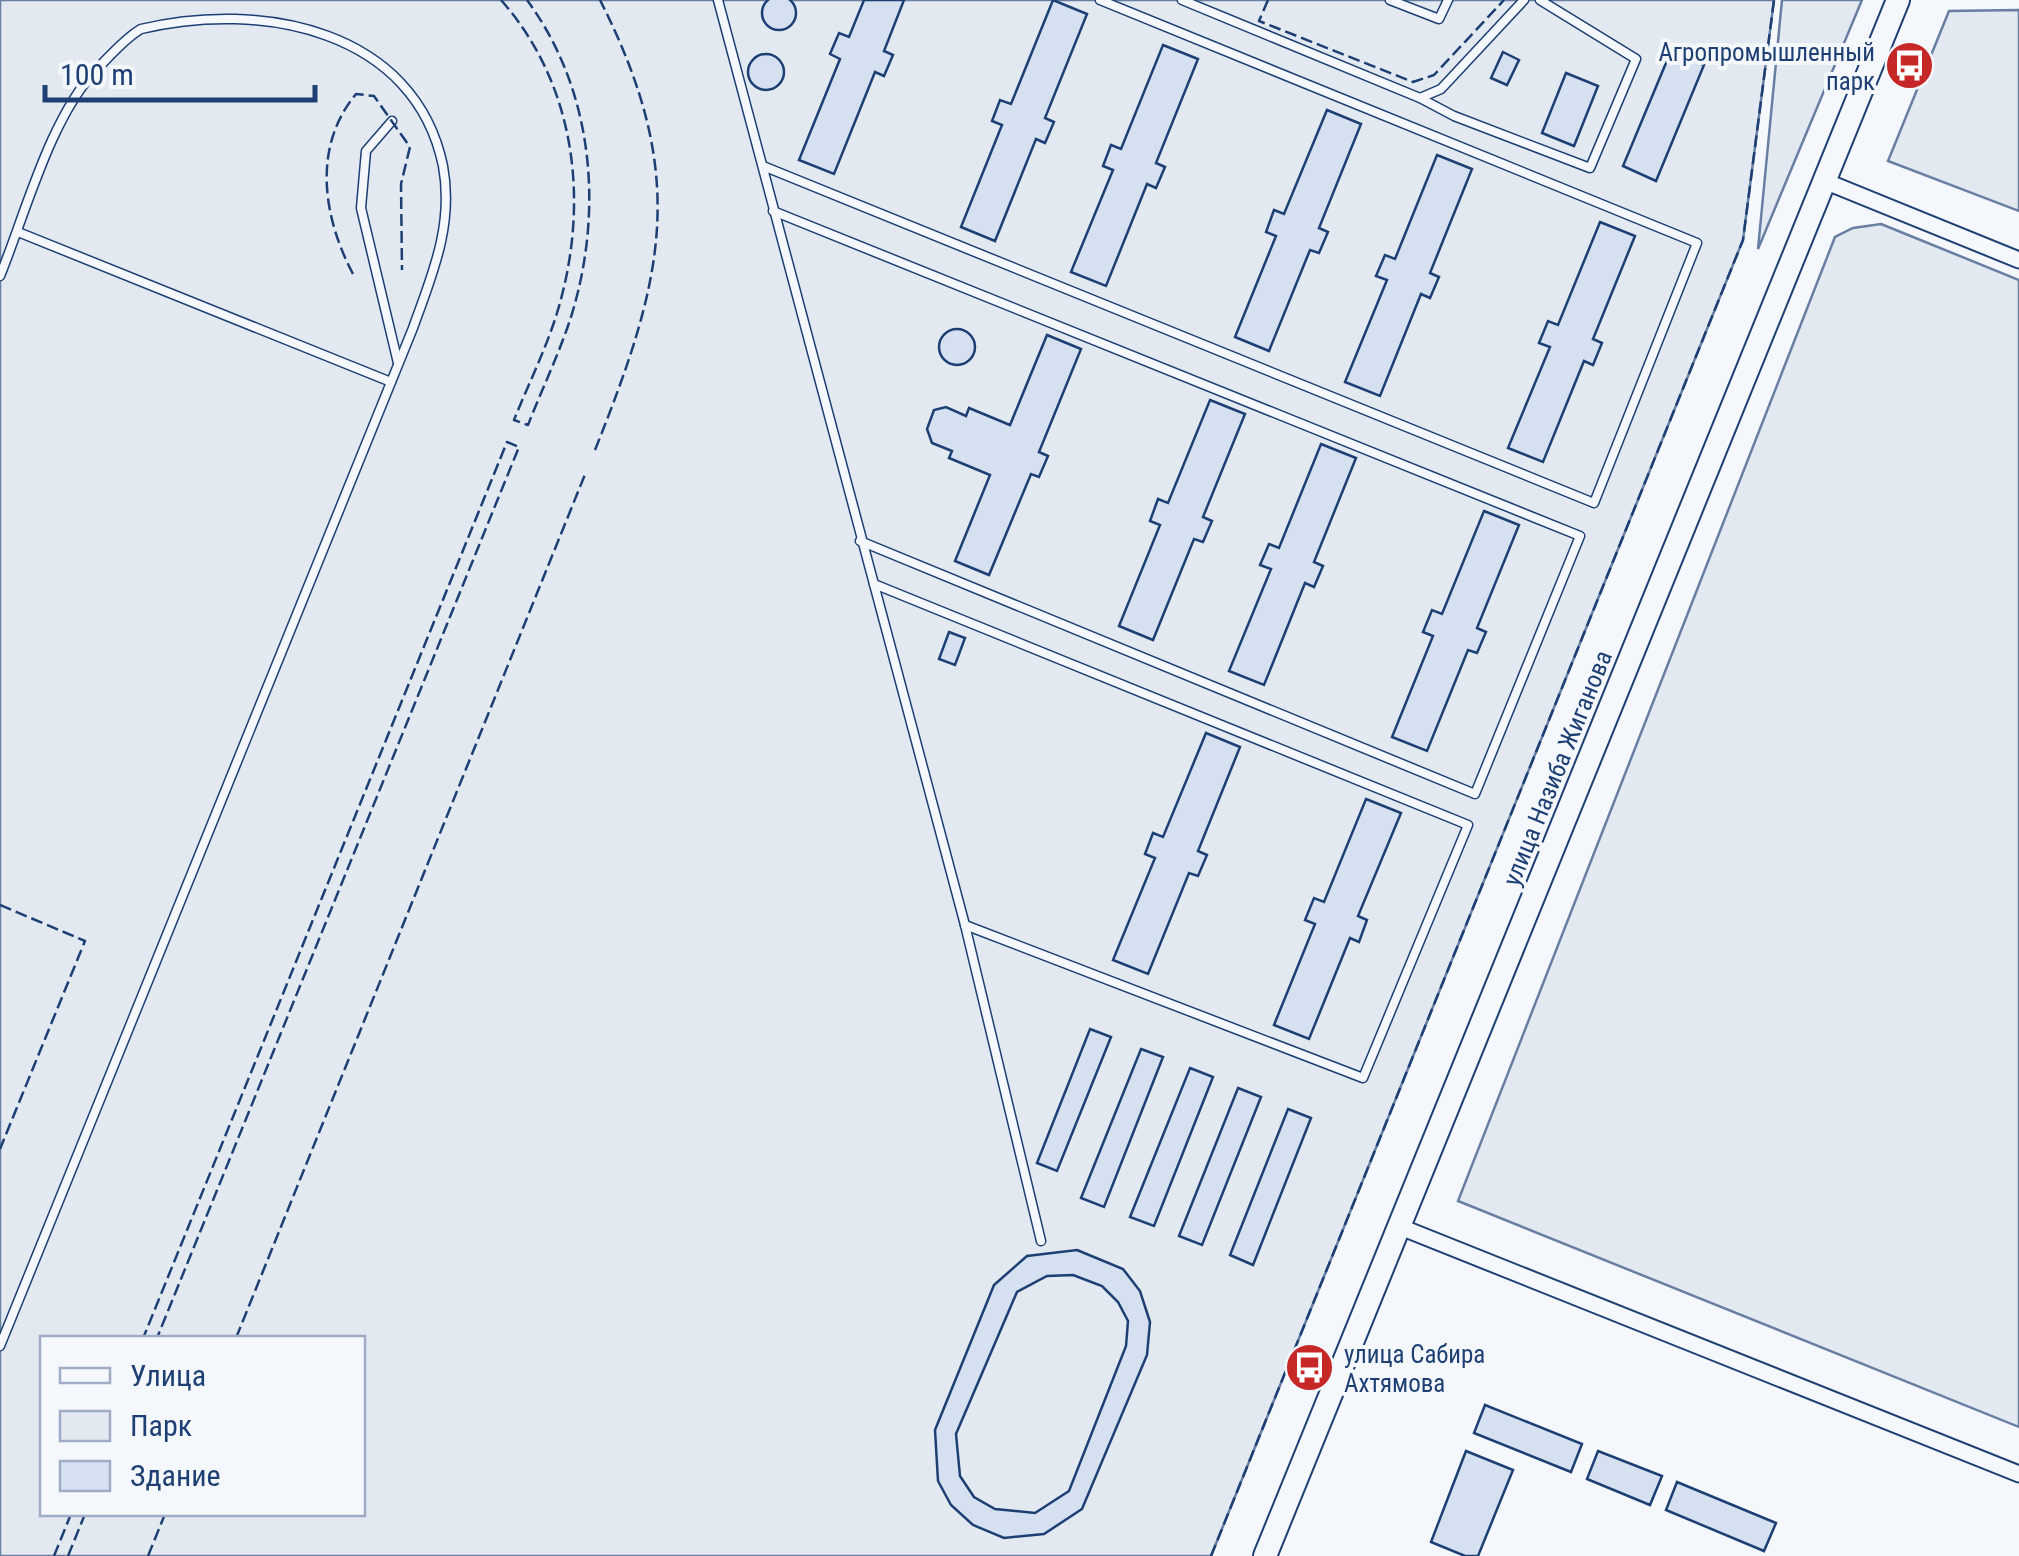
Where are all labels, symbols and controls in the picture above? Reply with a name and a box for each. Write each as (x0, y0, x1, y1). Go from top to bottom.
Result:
place label: Агропромышленный парк (1658, 38, 1875, 96)
scale bar (45, 40, 315, 102)
bus stop icon: Агропромышленный парк (1884, 40, 1936, 92)
text: 100 m (60, 57, 134, 92)
street label: улица Назиба Жиганова (1497, 646, 1618, 890)
legend (40, 1336, 365, 1516)
place label: улица Сабира Ахтямова (1344, 1340, 1485, 1398)
bus stop icon: улица Сабира Ахтямова (1283, 1342, 1335, 1394)
text: Улица (130, 1358, 206, 1393)
text: Парк (130, 1408, 192, 1443)
text: Здание (130, 1458, 221, 1493)

